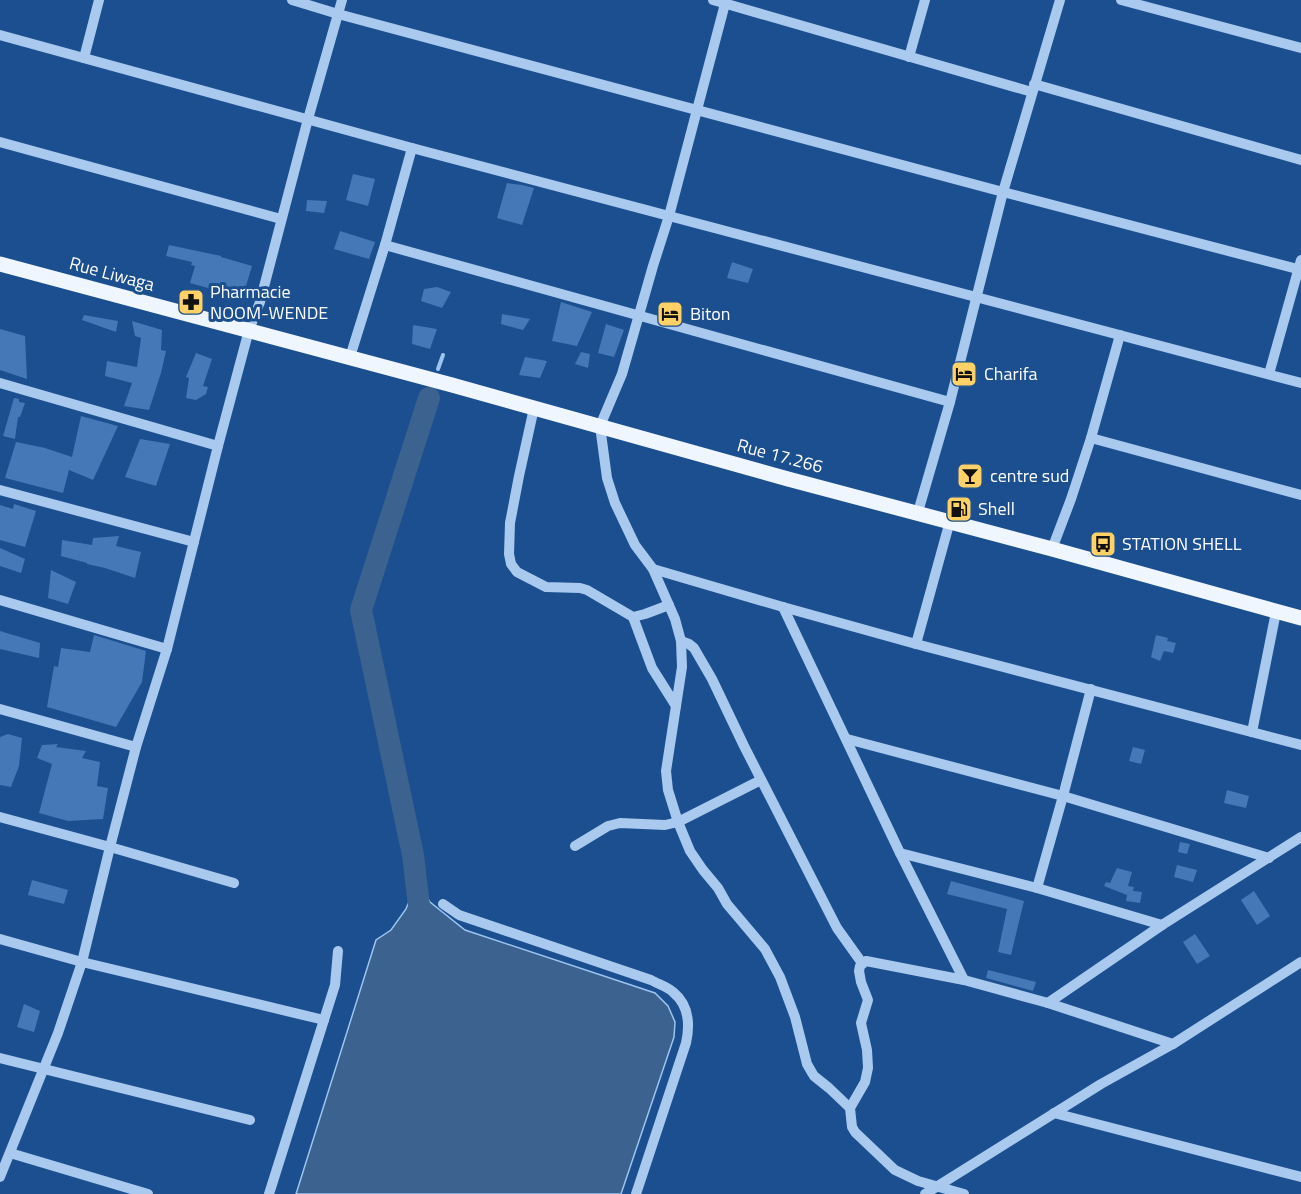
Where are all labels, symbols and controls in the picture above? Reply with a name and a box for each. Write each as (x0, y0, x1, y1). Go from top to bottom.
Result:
street label: Rue Liwaga (67, 249, 158, 298)
place label: Pharmacie NOOM-WENDE (210, 278, 328, 326)
pharmacy icon: Pharmacie NOOM-WENDE (176, 287, 206, 317)
hotel icon: Biton (655, 299, 685, 329)
place label: Biton (690, 300, 731, 327)
hotel icon: Charifa (949, 359, 979, 389)
place label: Charifa (984, 360, 1038, 387)
street label: Rue 17.266 (734, 431, 826, 480)
bar icon: centre sud (955, 461, 985, 491)
place label: centre sud (990, 462, 1069, 489)
fuel station icon: Shell (944, 494, 974, 524)
place label: Shell (978, 495, 1015, 522)
bus stop icon: STATION SHELL (1088, 529, 1118, 559)
place label: STATION SHELL (1122, 530, 1242, 557)

